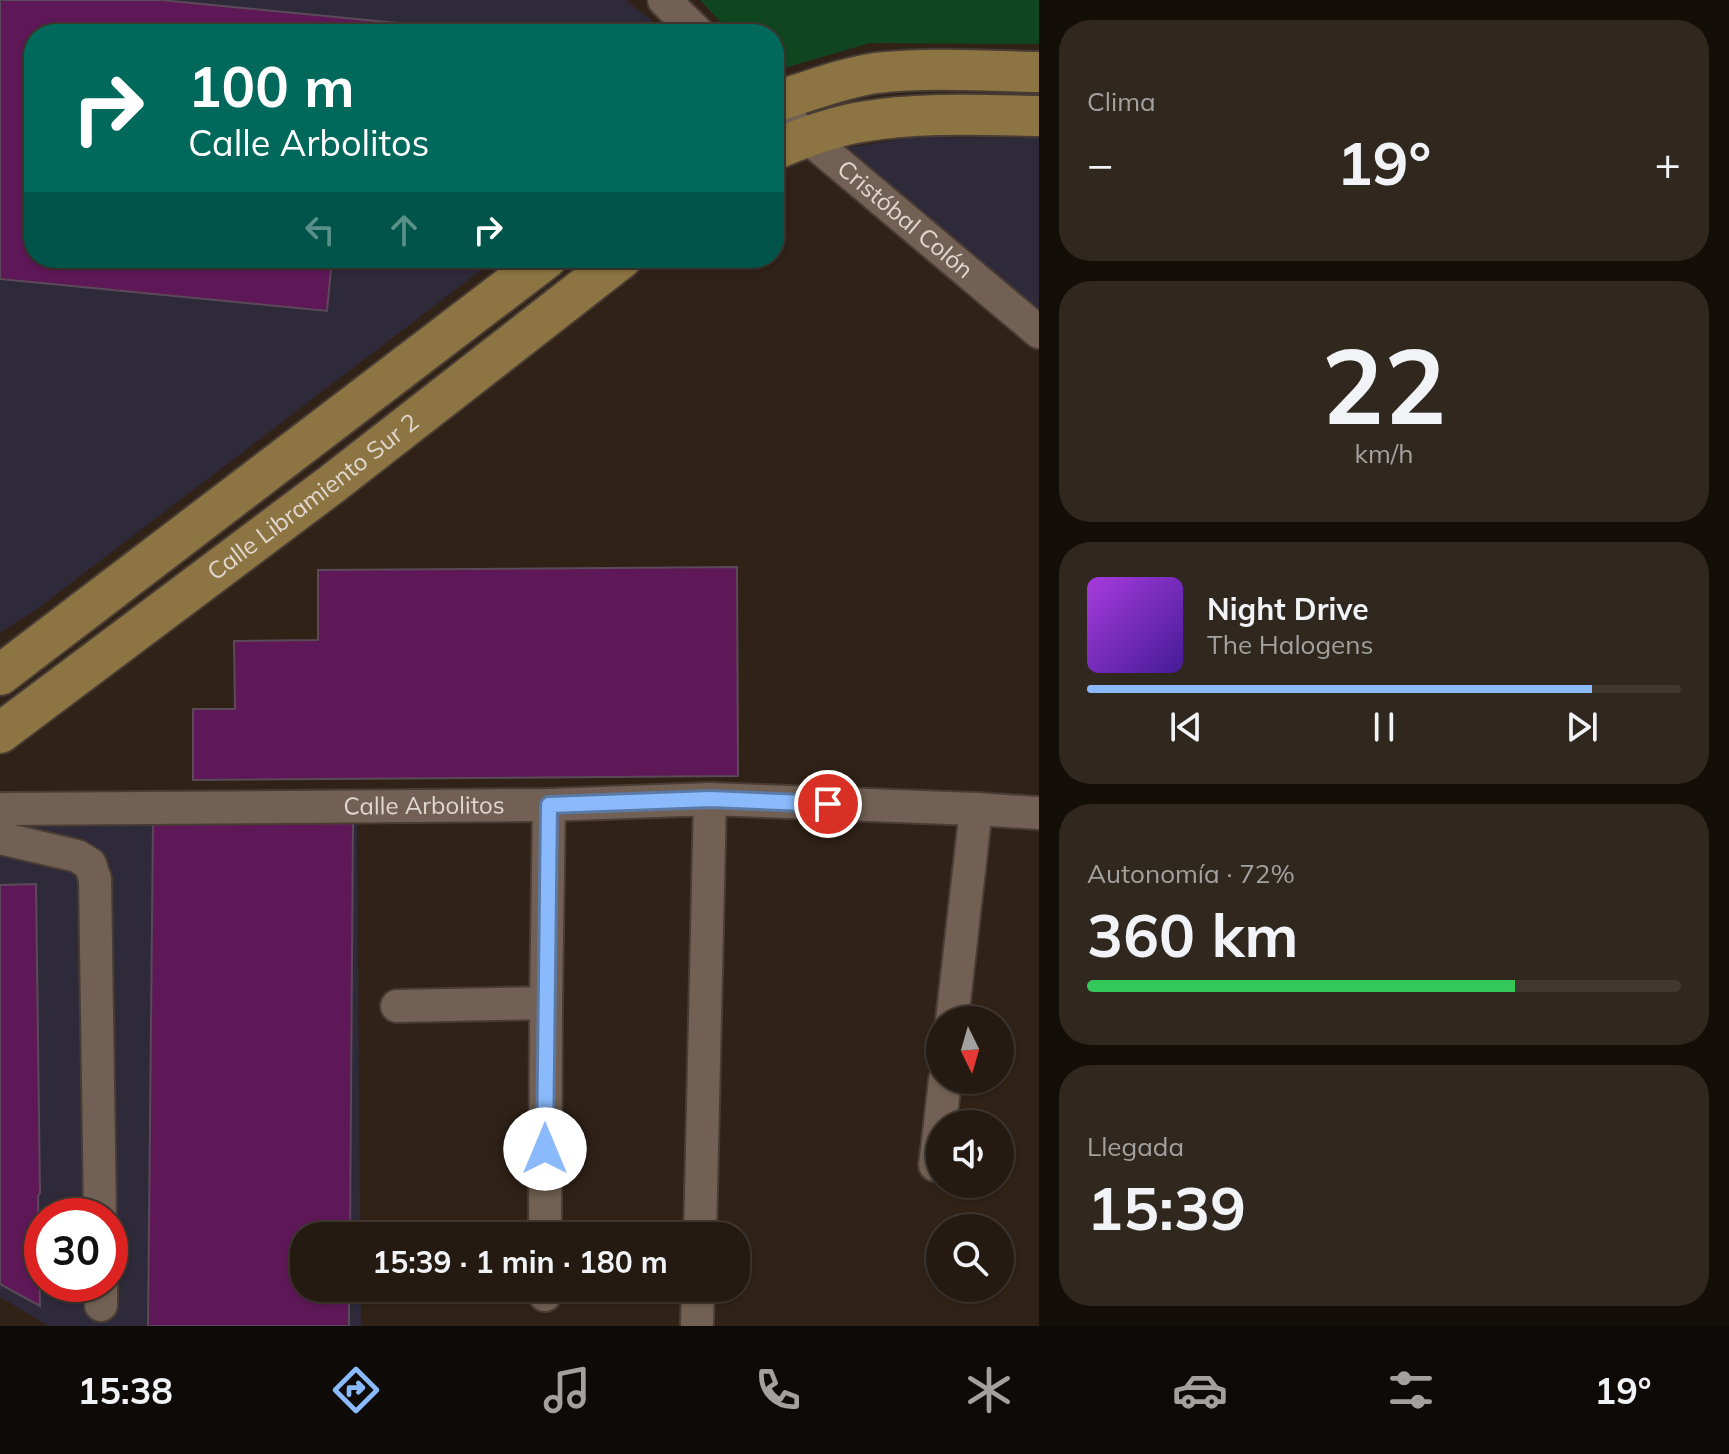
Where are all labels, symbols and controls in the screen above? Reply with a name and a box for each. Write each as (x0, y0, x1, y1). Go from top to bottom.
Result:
text: 100 m (188, 51, 355, 121)
icon: right (56, 56, 160, 160)
text: Clima (1087, 85, 1156, 118)
text: Calle Arbolitos (188, 120, 429, 165)
text: 19° (1337, 125, 1431, 200)
text: − (1087, 136, 1113, 191)
text: + (1655, 136, 1681, 191)
street label: Cristóbal Colón (832, 153, 980, 284)
icon: left (298, 208, 342, 252)
icon: ahead (382, 208, 426, 252)
icon: right (466, 208, 510, 252)
text: 22 (1322, 319, 1446, 450)
street label: Calle Libramiento Sur 2 (201, 406, 424, 586)
text: km/h (1355, 437, 1413, 470)
text: Night Drive (1207, 590, 1369, 628)
text: The Halogens (1207, 628, 1373, 661)
icon: previous (1164, 705, 1208, 749)
icon: pause (1362, 705, 1406, 749)
icon: next (1560, 705, 1604, 749)
pin (794, 770, 862, 838)
icon: arrive (806, 782, 850, 826)
street label: Calle Arbolitos (343, 789, 505, 820)
text: Autonomía · 72% (1087, 857, 1295, 890)
text: 360 km (1087, 897, 1299, 972)
north arrow (926, 1006, 1014, 1094)
map controls (926, 1006, 1014, 1302)
position arrow (503, 1107, 587, 1191)
button: sound (926, 1110, 1014, 1198)
text: Llegada (1087, 1130, 1184, 1163)
text: 15:39 (1087, 1170, 1246, 1245)
speed limit sign: 30 (24, 1198, 128, 1302)
button: search (926, 1214, 1014, 1302)
text: 15:39 · 1 min · 180 m (372, 1243, 668, 1281)
icon: directions (328, 1362, 384, 1418)
icon: music (539, 1362, 595, 1418)
icon: phone (750, 1362, 806, 1418)
icon: climate (961, 1362, 1017, 1418)
icon: car (1172, 1362, 1228, 1418)
icon: filters (1383, 1362, 1439, 1418)
text: 15:38 (78, 1368, 173, 1413)
text: 19° (1595, 1368, 1651, 1413)

